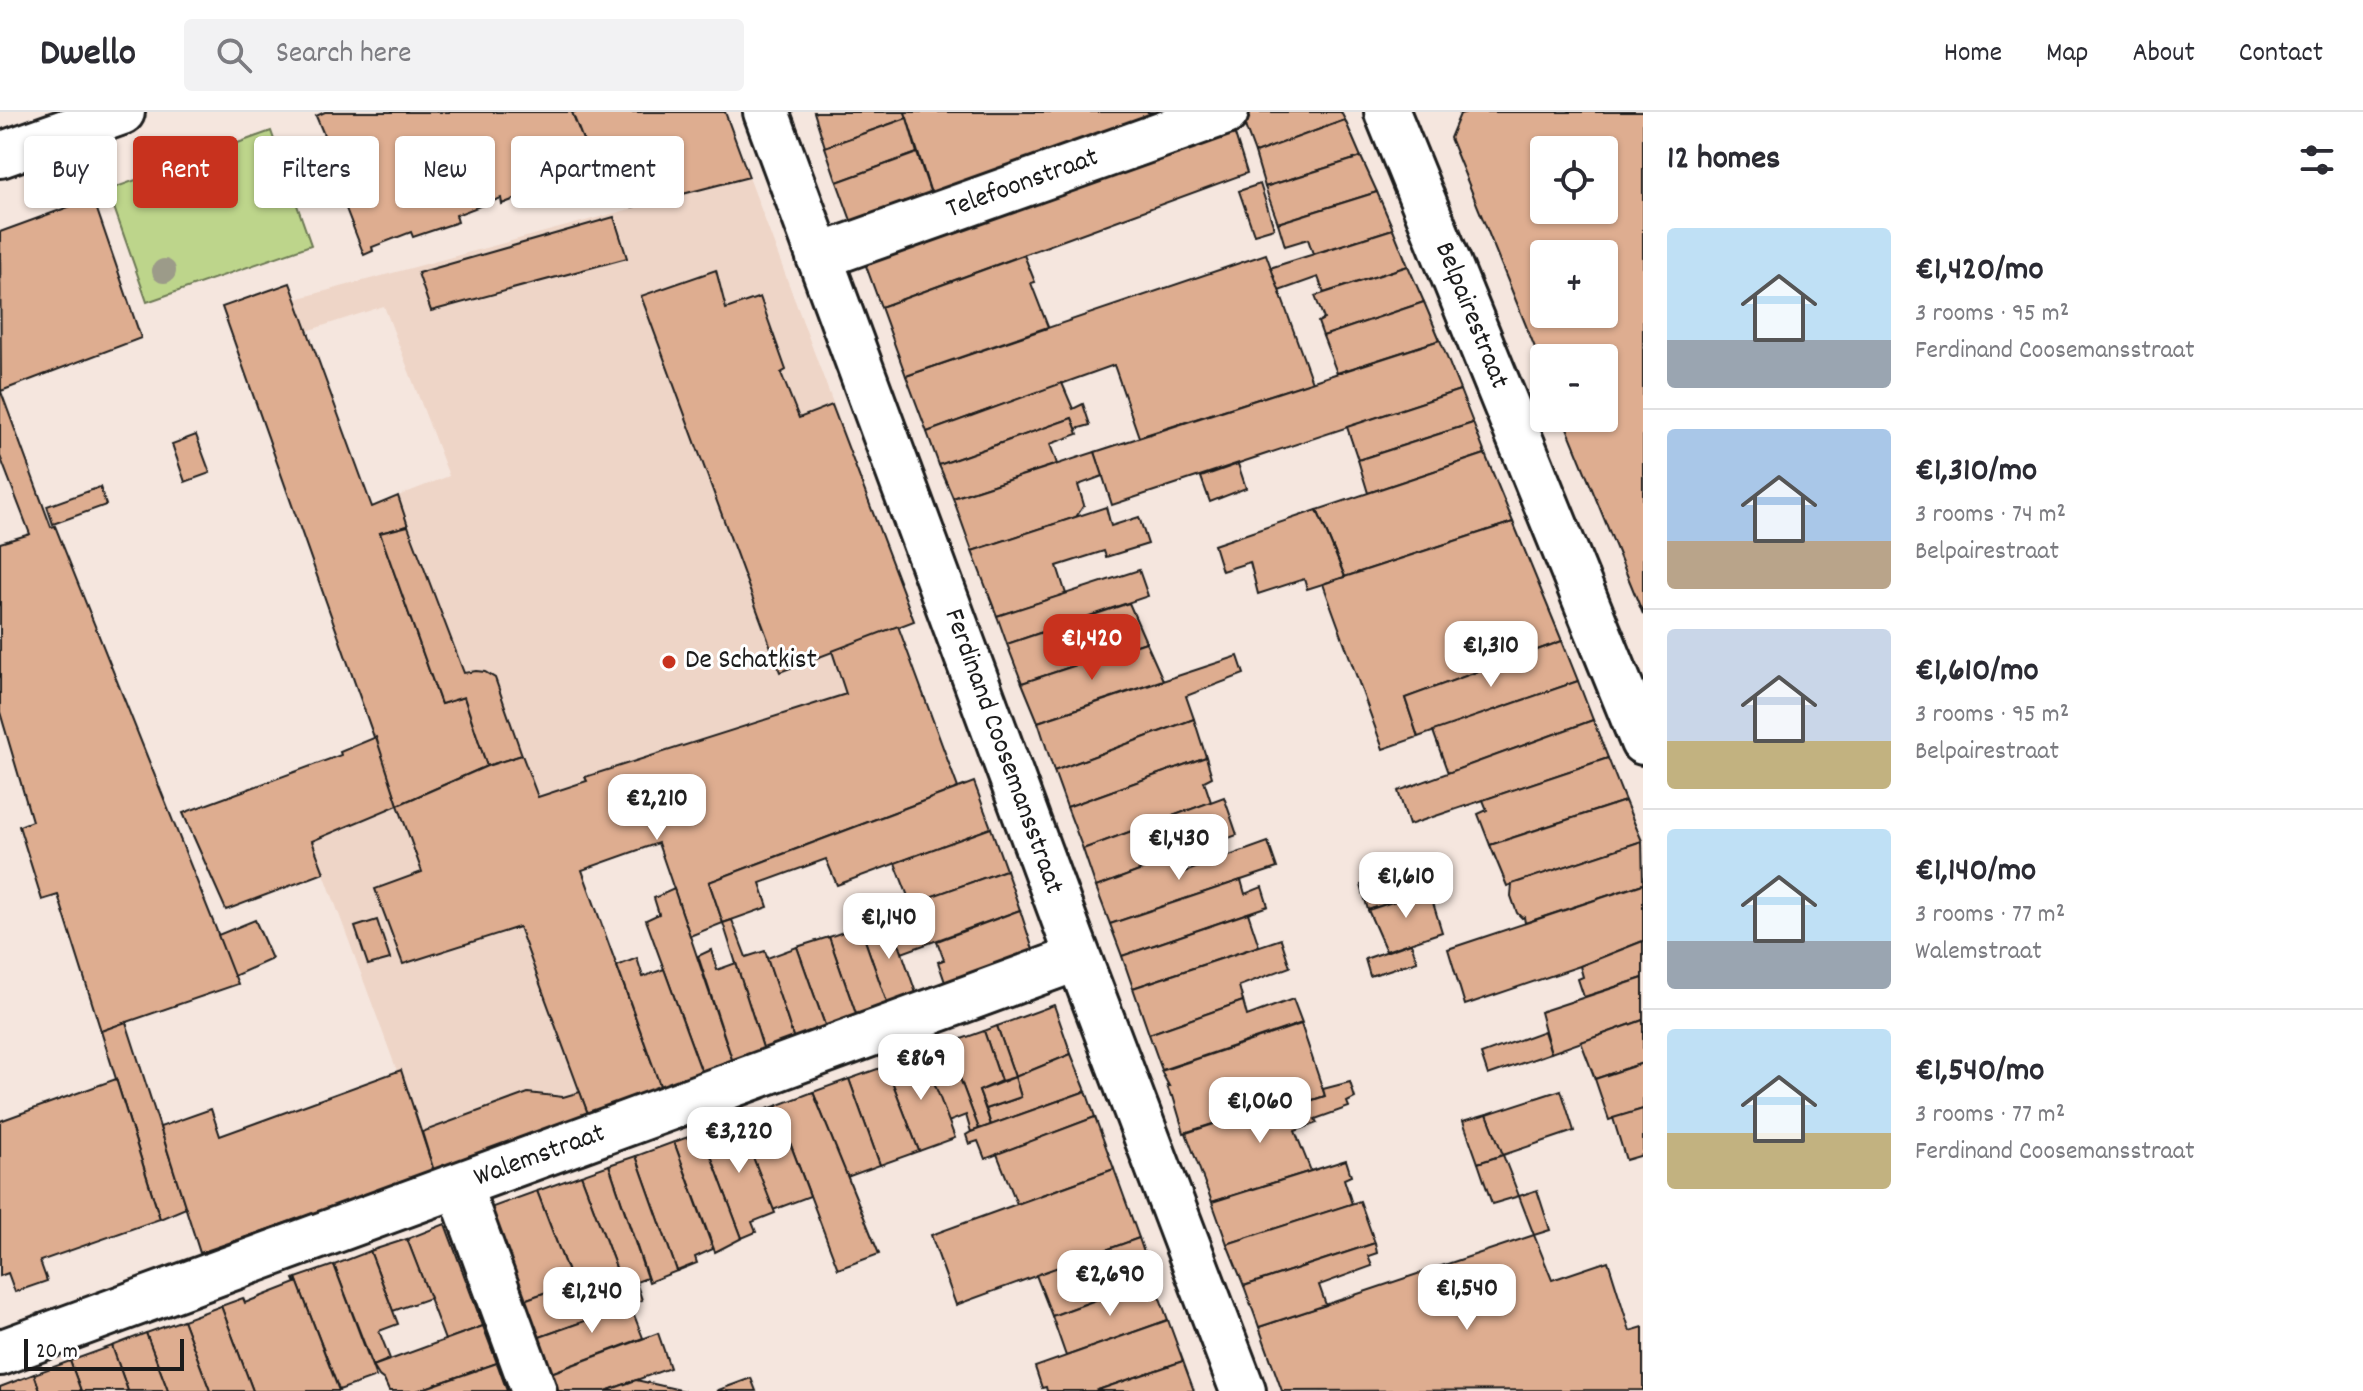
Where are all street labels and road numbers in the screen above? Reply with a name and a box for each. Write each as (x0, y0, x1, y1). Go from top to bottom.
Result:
street label: Telefoonstraat (941, 139, 1105, 231)
street label: Belpairestraat (1422, 237, 1518, 395)
street label: Ferdinand Coosemansstraat (932, 604, 1072, 900)
street label: Walemstraat (469, 1115, 611, 1199)

